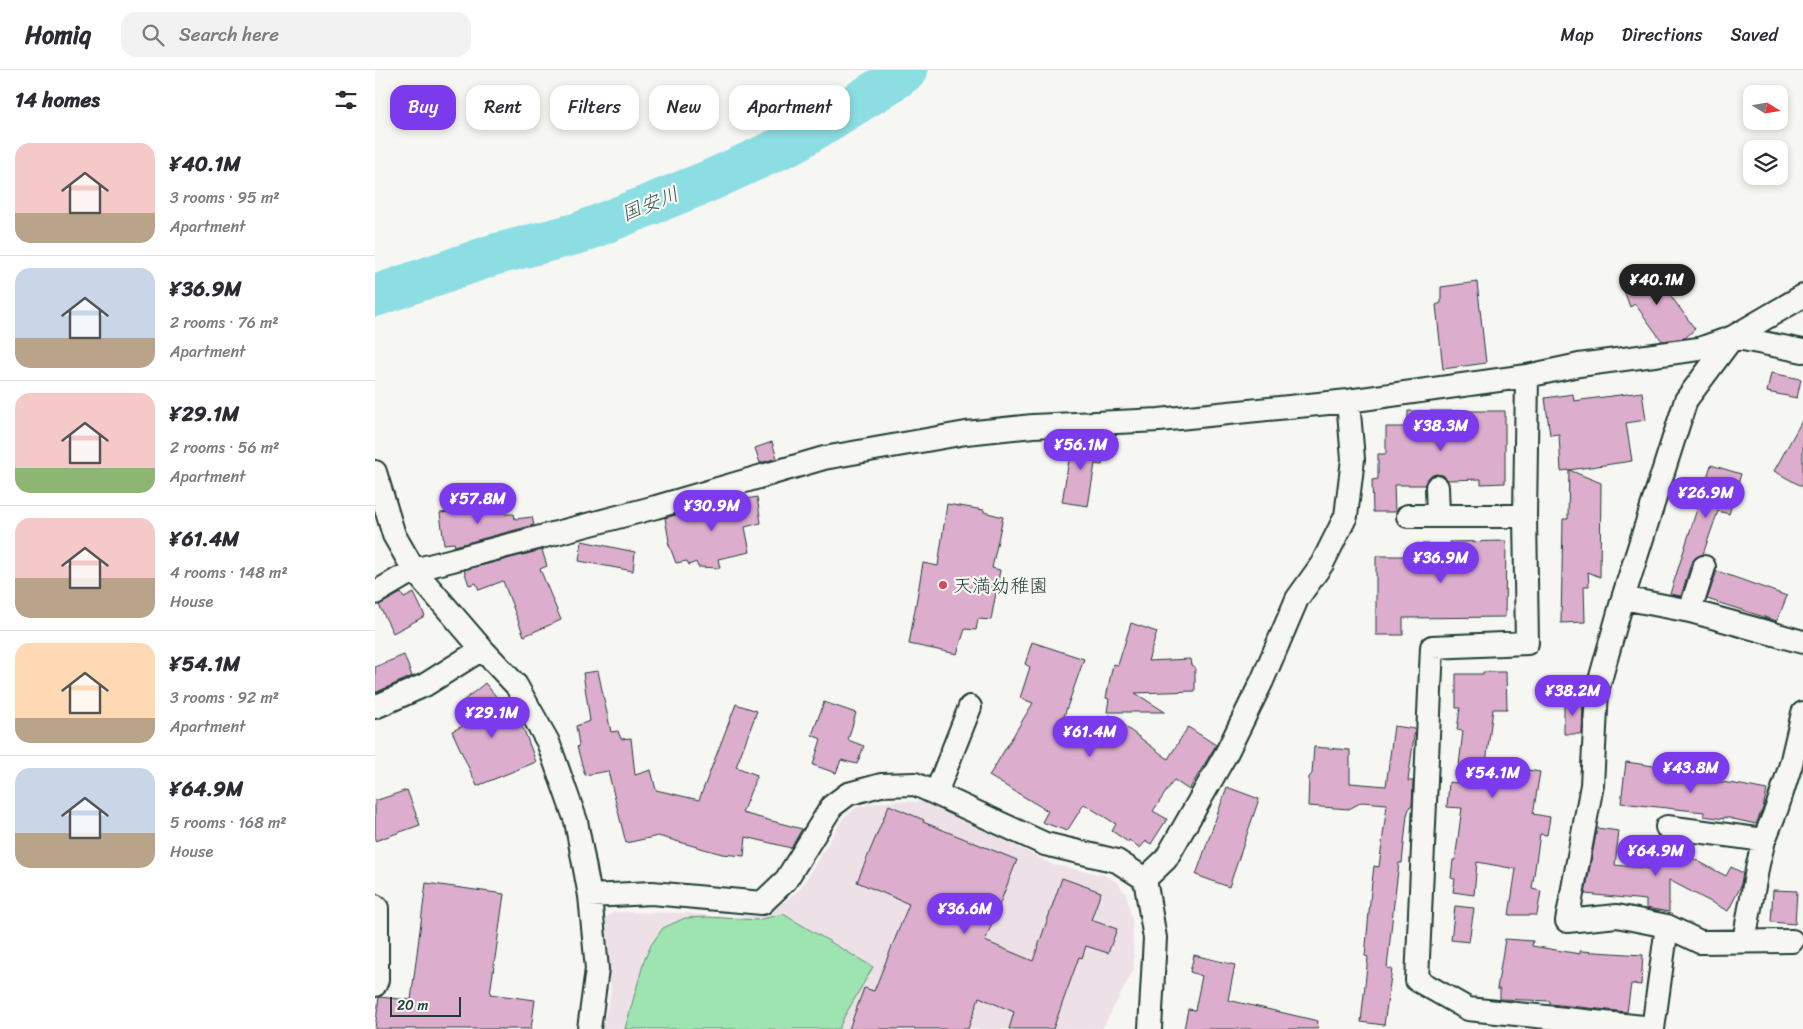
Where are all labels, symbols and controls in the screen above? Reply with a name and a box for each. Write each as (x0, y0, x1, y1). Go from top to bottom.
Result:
search box (121, 12, 471, 57)
text: Homiq (25, 14, 91, 56)
text: Search here (179, 18, 279, 51)
text: Map (1561, 19, 1594, 51)
text: Directions (1622, 19, 1703, 51)
text: Saved (1731, 19, 1778, 51)
icon: search (139, 21, 167, 49)
text: 14 homes (15, 81, 100, 119)
chip: Buy (390, 85, 456, 130)
chip: Rent (466, 85, 540, 130)
chip: Filters (550, 85, 639, 130)
chip: New (649, 85, 719, 130)
chip: Apartment (729, 85, 850, 130)
north arrow (1743, 85, 1787, 130)
map controls (1743, 85, 1788, 185)
icon: filters (332, 86, 360, 114)
button: layers (1743, 140, 1788, 185)
text: ¥40.1M (170, 145, 241, 183)
icon: home (55, 163, 115, 223)
water label: 国安川 (616, 177, 684, 231)
text: 3 rooms · 95 m² (170, 183, 280, 212)
text: Apartment (170, 212, 246, 241)
pin: ¥40.1M (1616, 264, 1698, 306)
text: ¥40.1M (1630, 265, 1684, 294)
text: ¥36.9M (170, 270, 241, 308)
icon: home (55, 288, 115, 348)
text: 2 rooms · 76 m² (170, 308, 279, 337)
text: Apartment (170, 337, 246, 366)
text: ¥29.1M (170, 395, 239, 433)
pin: ¥38.3M (1400, 410, 1482, 452)
text: ¥38.3M (1414, 411, 1468, 440)
icon: home (55, 413, 115, 473)
pin: ¥56.1M (1040, 428, 1122, 471)
text: ¥56.1M (1055, 430, 1107, 459)
text: 2 rooms · 56 m² (170, 433, 279, 462)
text: Apartment (170, 462, 246, 491)
pin: ¥26.9M (1665, 476, 1747, 519)
text: ¥26.9M (1679, 478, 1733, 507)
pin: ¥57.8M (437, 482, 519, 525)
text: ¥57.8M (450, 484, 506, 513)
pin: ¥30.9M (671, 490, 753, 532)
text: ¥30.9M (684, 491, 740, 520)
text: ¥61.4M (170, 520, 239, 558)
icon: home (55, 538, 115, 598)
pin: ¥36.9M (1400, 542, 1482, 584)
text: ¥36.9M (1414, 543, 1468, 572)
text: 4 rooms · 148 m² (170, 558, 288, 587)
place label: 天満幼稚園 (953, 569, 1048, 602)
marker: 天満幼稚園 (937, 579, 949, 591)
text: House (170, 587, 213, 616)
text: ¥54.1M (170, 645, 240, 683)
icon: home (55, 663, 115, 723)
pin: ¥38.2M (1532, 674, 1614, 717)
text: ¥38.2M (1546, 676, 1600, 705)
text: 3 rooms · 92 m² (170, 683, 279, 712)
pin: ¥29.1M (451, 696, 533, 739)
text: ¥29.1M (466, 698, 518, 727)
text: Apartment (170, 712, 246, 741)
pin: ¥61.4M (1049, 716, 1131, 758)
text: ¥61.4M (1064, 717, 1116, 746)
pin: ¥43.8M (1650, 752, 1732, 794)
text: ¥43.8M (1663, 753, 1719, 782)
pin: ¥54.1M (1452, 756, 1534, 799)
text: ¥54.1M (1466, 758, 1520, 787)
text: ¥64.9M (170, 770, 243, 808)
icon: home (55, 788, 115, 848)
text: 5 rooms · 168 m² (170, 808, 287, 837)
pin: ¥64.9M (1615, 834, 1697, 877)
text: ¥64.9M (1628, 836, 1684, 865)
text: House (170, 837, 213, 866)
pin: ¥36.6M (924, 892, 1006, 935)
text: ¥36.6M (938, 894, 992, 923)
text: 20 m (397, 993, 428, 1018)
scale bar (390, 994, 461, 1017)

